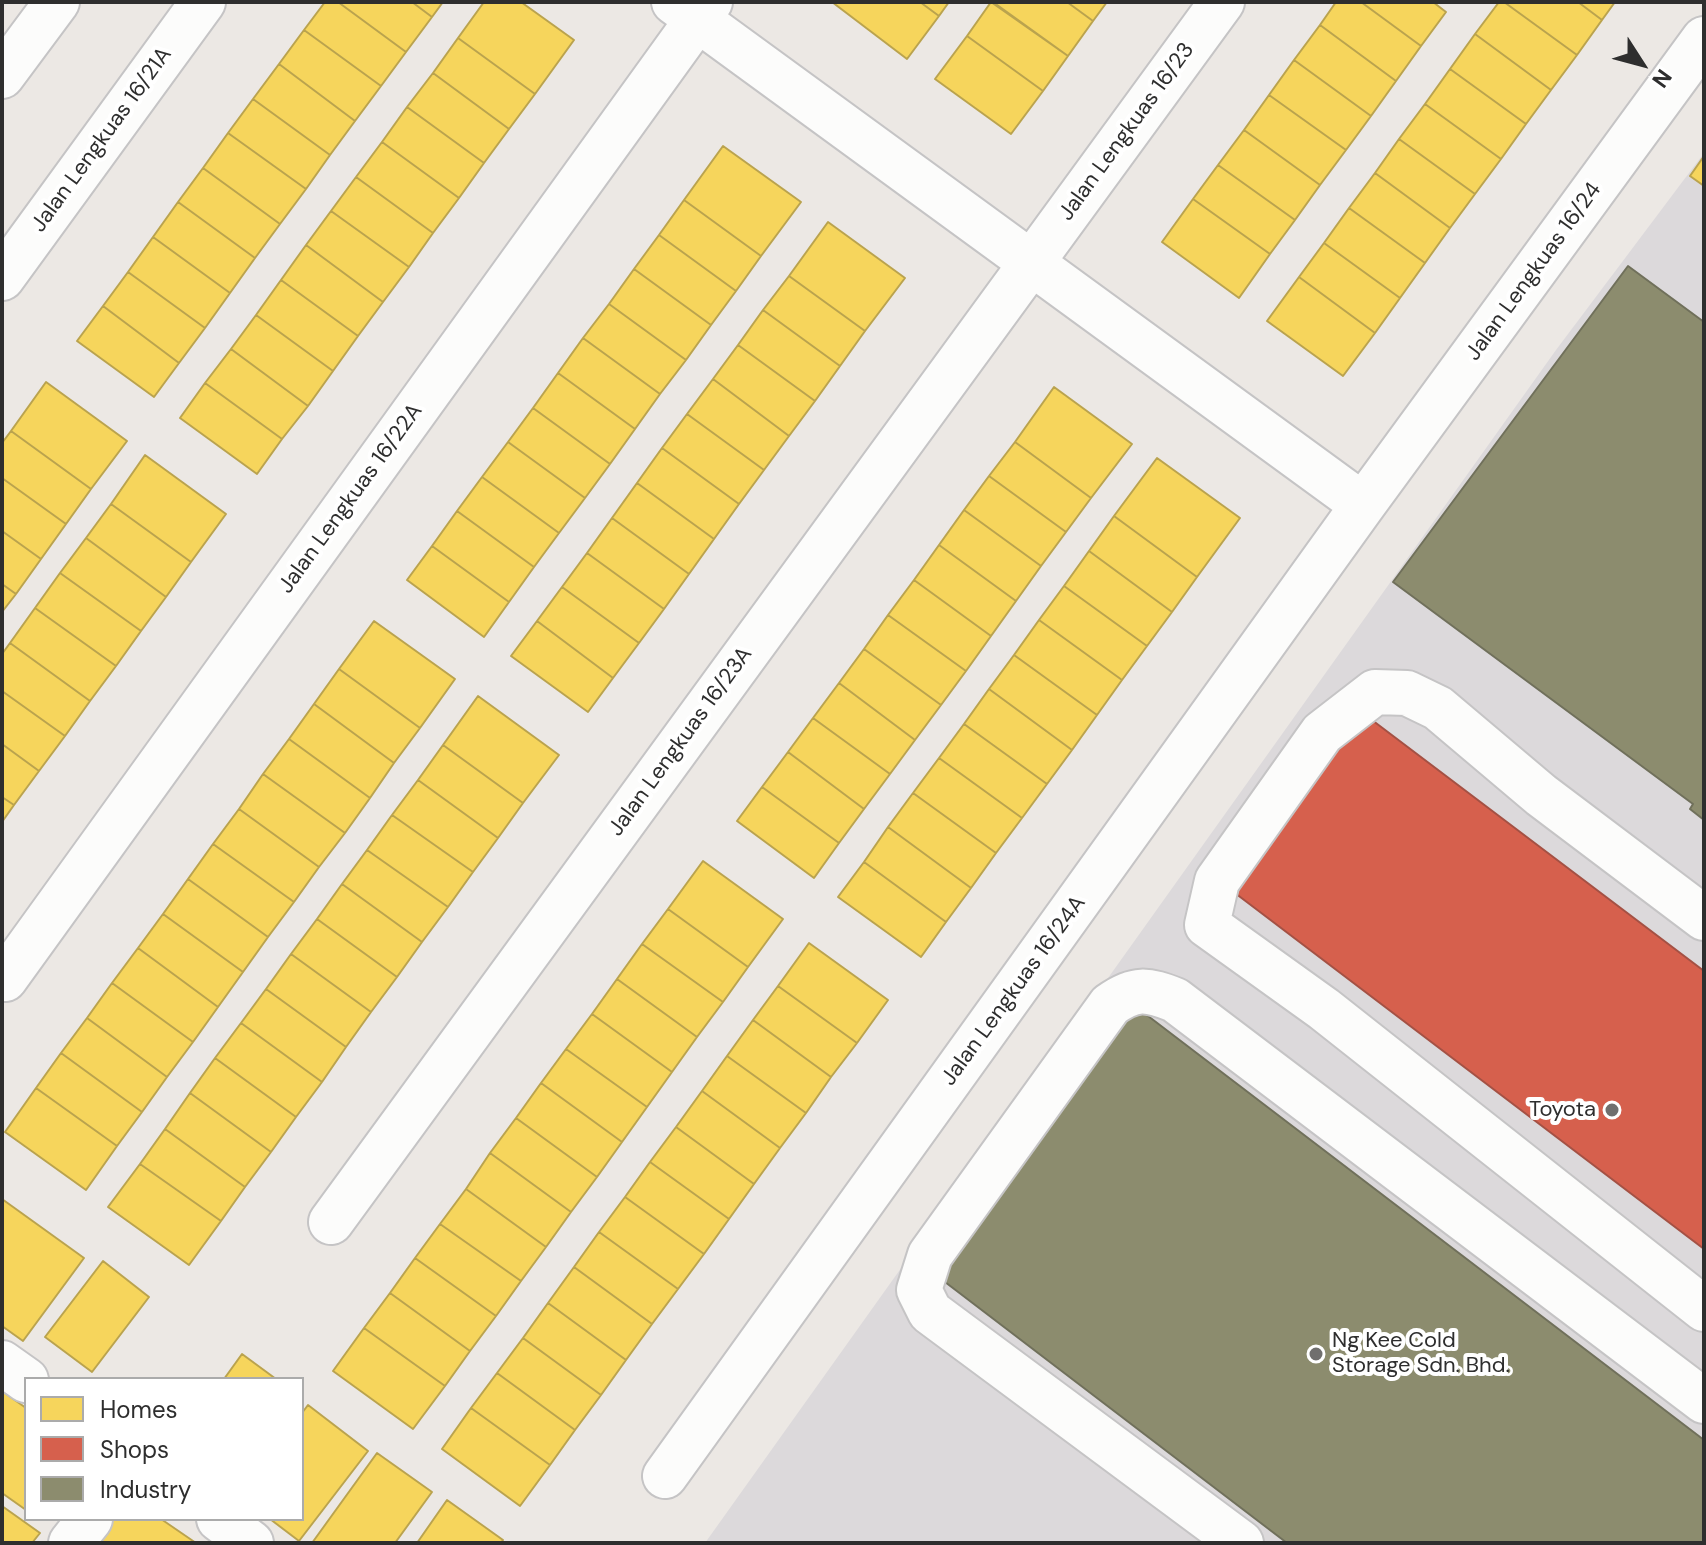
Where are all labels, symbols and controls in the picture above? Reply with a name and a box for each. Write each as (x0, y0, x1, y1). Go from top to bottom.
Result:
north arrow (1602, 24, 1682, 104)
street label: Jalan Lengkuas 16/23 (1054, 38, 1200, 226)
street label: Jalan Lengkuas 16/21A (26, 42, 178, 238)
text: N (1645, 63, 1678, 93)
street label: Jalan Lengkuas 16/24 (1461, 178, 1607, 366)
street label: Jalan Lengkuas 16/22A (273, 399, 429, 599)
street label: Jalan Lengkuas 16/23A (604, 642, 758, 842)
street label: Jalan Lengkuas 16/24A (936, 891, 1092, 1091)
place label: Toyota (1529, 1097, 1596, 1123)
marker: Toyota (1603, 1101, 1621, 1119)
place label: Ng Kee Cold Storage Sdn. Bhd. (1332, 1328, 1510, 1380)
marker: Ng Kee Cold Storage Sdn. Bhd. (1307, 1345, 1325, 1363)
legend (24, 1377, 304, 1521)
text: Homes (100, 1394, 178, 1425)
text: Shops (100, 1434, 169, 1465)
text: Industry (100, 1474, 191, 1505)

